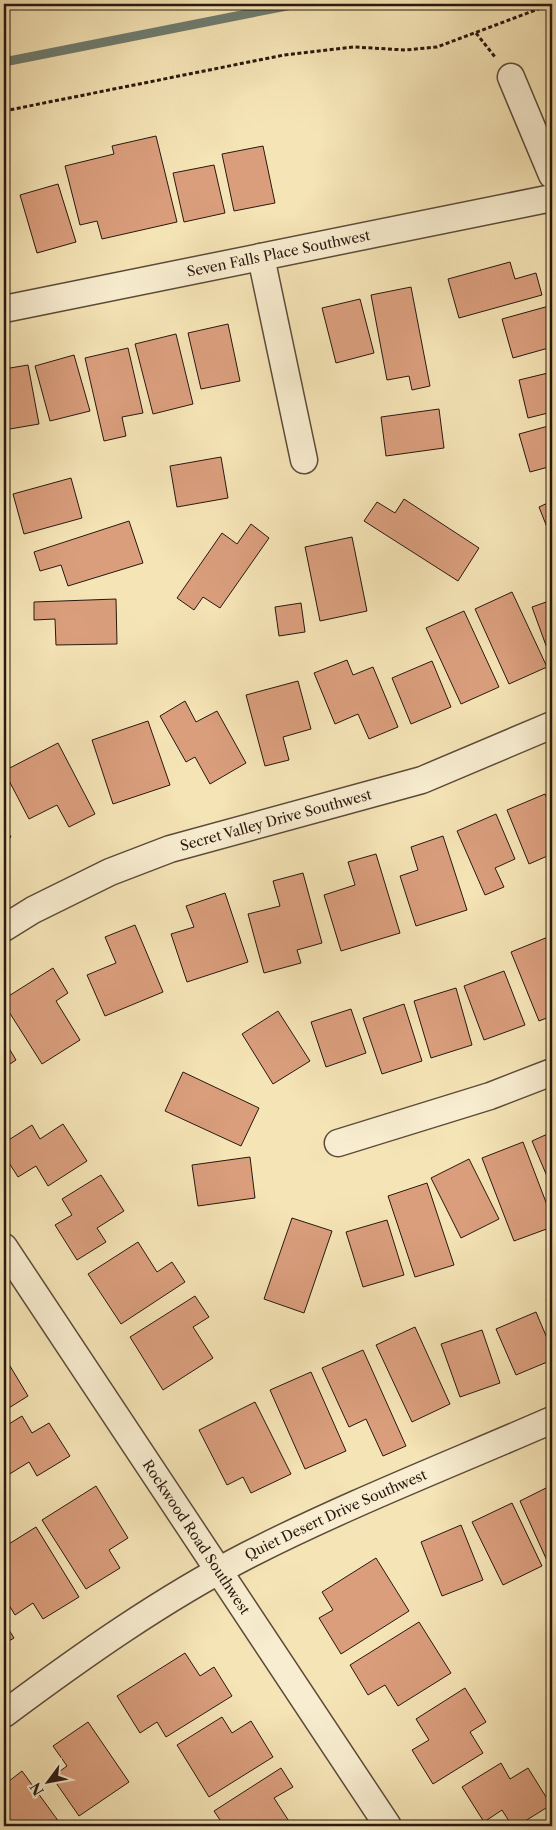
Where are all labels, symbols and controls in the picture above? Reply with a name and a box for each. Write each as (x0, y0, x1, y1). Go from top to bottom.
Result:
street label: Seven Falls Place Southwest (185, 226, 372, 281)
street label: Secret Valley Drive Southwest (178, 785, 374, 855)
street label: Rockwood Road Southwest (139, 1456, 254, 1618)
street label: Quiet Desert Drive Southwest (242, 1465, 429, 1564)
north arrow (22, 1758, 72, 1808)
text: N (26, 1779, 48, 1799)

